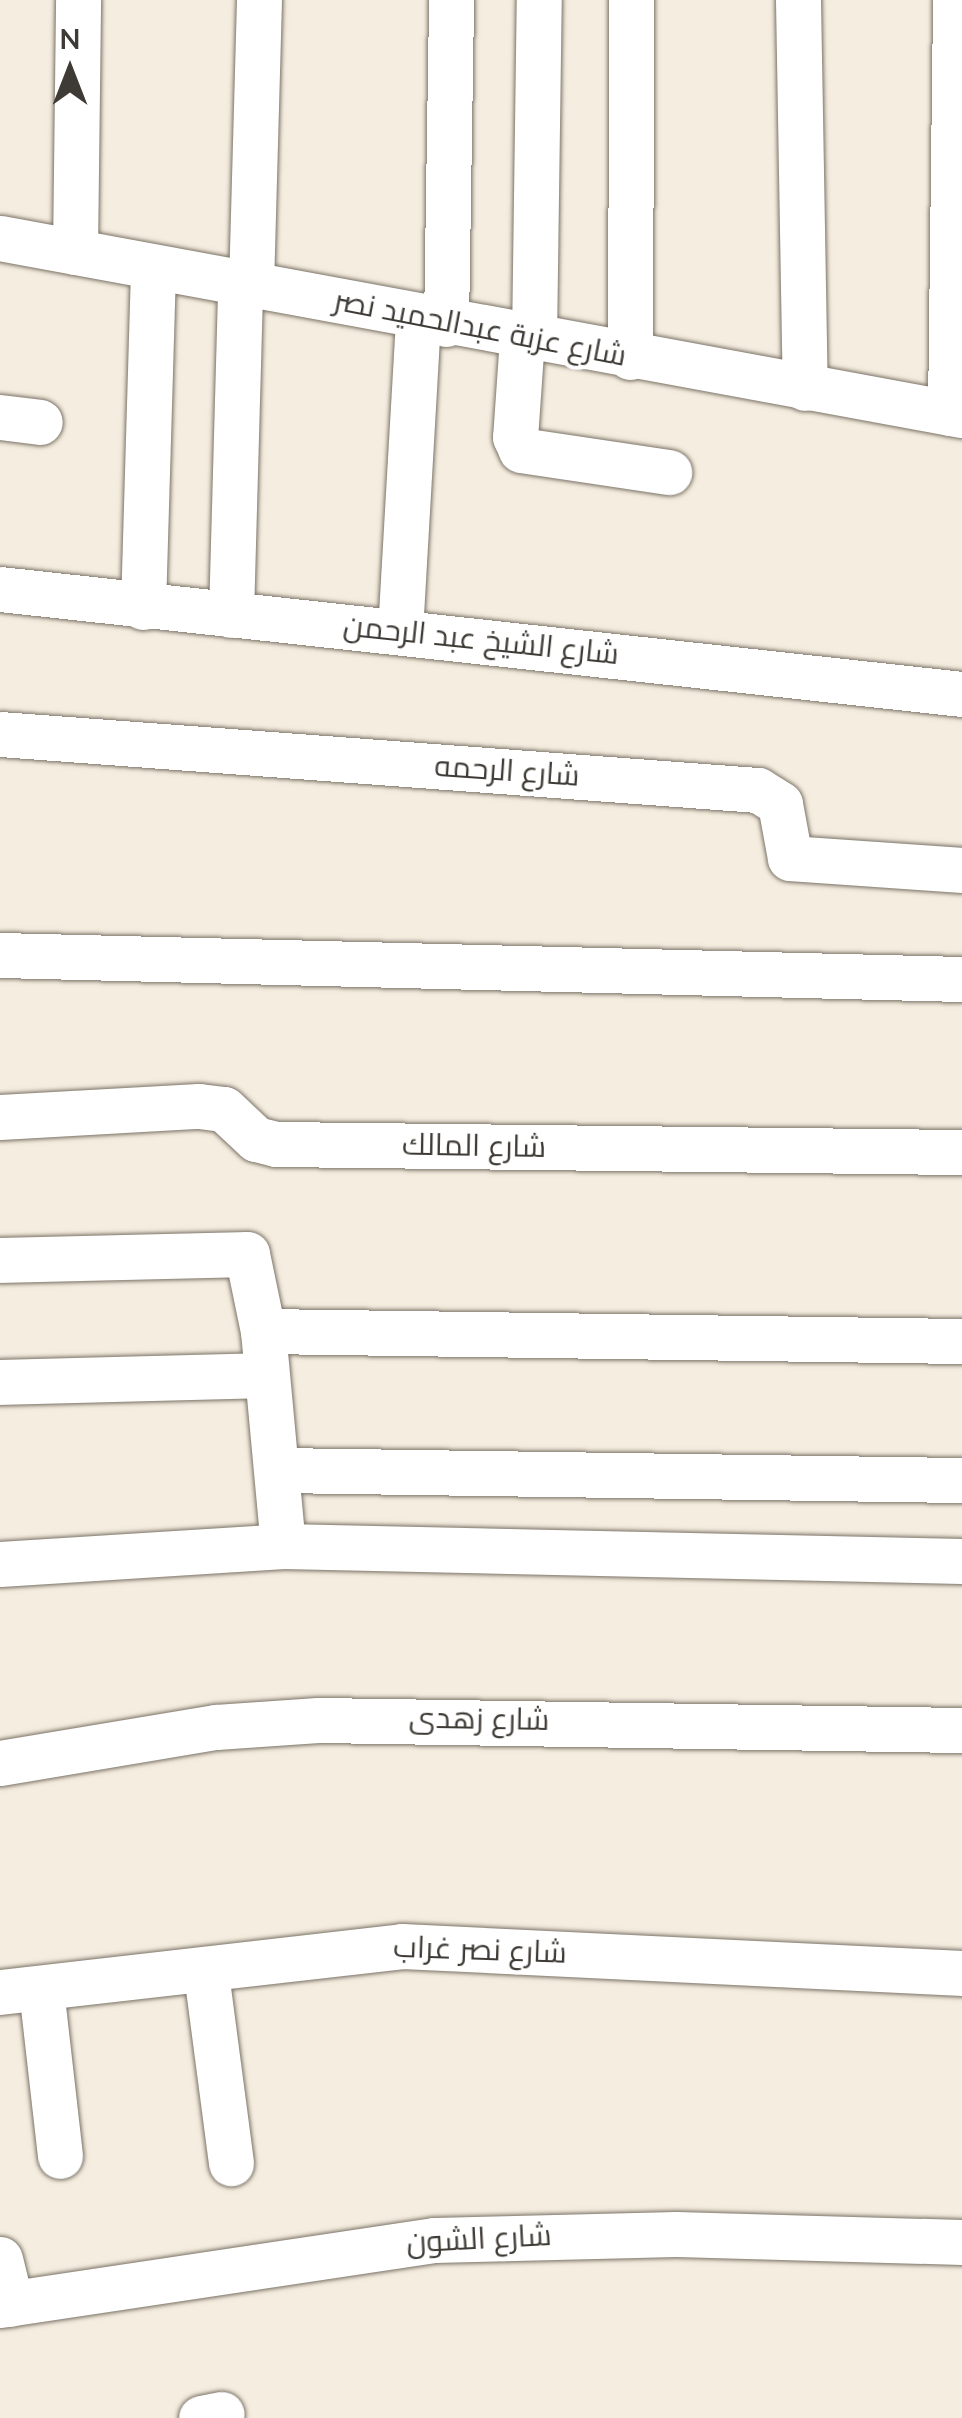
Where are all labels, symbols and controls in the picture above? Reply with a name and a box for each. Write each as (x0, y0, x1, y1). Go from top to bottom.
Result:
north arrow (20, 20, 120, 120)
text: N (60, 21, 80, 59)
street label: شارع عزبة عبدالحميد نصر (331, 283, 629, 375)
street label: شارع الشيخ عبد الرحمن (341, 609, 621, 673)
street label: شارع الرحمه (433, 749, 581, 795)
street label: شارع المالك (402, 1128, 546, 1166)
street label: شارع زهدى (408, 1701, 550, 1739)
street label: شارع نصر غراب (393, 1930, 567, 1972)
street label: شارع الشون (406, 2218, 552, 2262)

